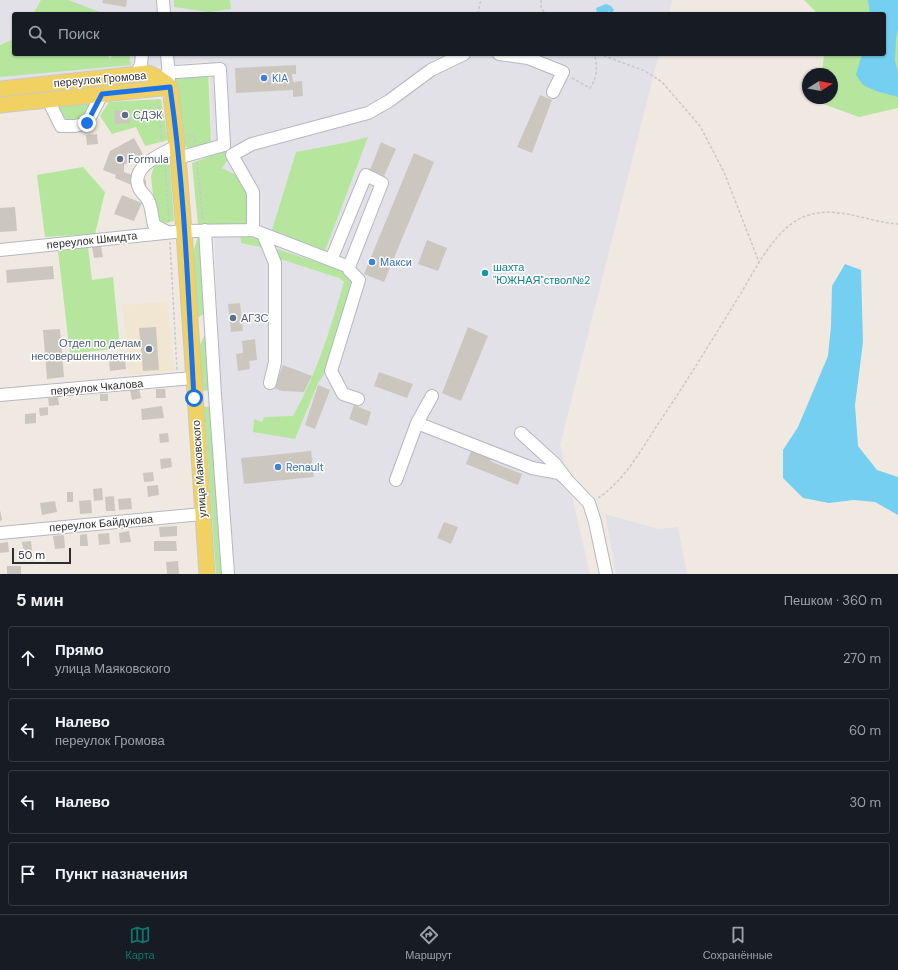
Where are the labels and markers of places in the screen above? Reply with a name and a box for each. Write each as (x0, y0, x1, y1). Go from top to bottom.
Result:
place label: KIA (272, 71, 288, 85)
marker: KIA (259, 73, 269, 83)
place label: СДЭК (133, 108, 163, 122)
marker: СДЭК (120, 110, 130, 120)
place label: Formula (128, 152, 169, 166)
marker: Formula (115, 154, 125, 164)
place label: Макси (380, 255, 412, 269)
marker: Макси (367, 257, 377, 267)
place label: шахта "ЮЖНАЯ"ствол№2 (493, 260, 590, 287)
marker: шахта "ЮЖНАЯ"ствол№2 (480, 268, 490, 278)
place label: АГЗС (241, 311, 269, 325)
marker: АГЗС (228, 313, 238, 323)
place label: Отдел по делам несовершеннолетних (31, 336, 141, 363)
marker: Отдел по делам несовершеннолетних (144, 344, 154, 354)
place label: Renault (286, 460, 324, 474)
marker: Renault (273, 462, 283, 472)

